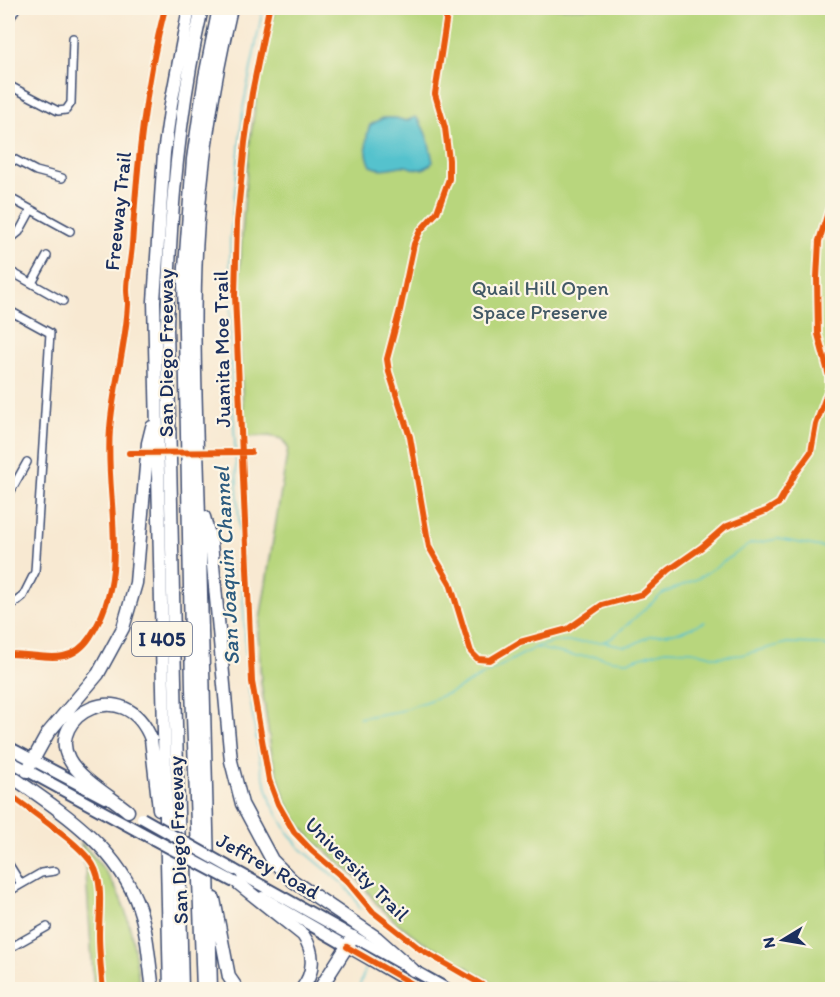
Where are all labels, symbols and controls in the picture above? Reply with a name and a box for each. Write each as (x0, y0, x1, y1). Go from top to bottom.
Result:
street label: Freeway Trail (99, 150, 136, 272)
street label: San Diego Freeway (153, 269, 178, 437)
street label: Juanita Moe Trail (208, 270, 235, 428)
park label: Quail Hill Open Space Preserve (471, 275, 609, 324)
water label: San Joaquin Channel (208, 464, 245, 666)
road number: I 405 (132, 622, 192, 656)
street label: San Diego Freeway (162, 755, 193, 925)
street label: University Trail (300, 811, 415, 926)
street label: Jeffrey Road (212, 827, 325, 904)
north arrow (753, 910, 813, 970)
text: N (758, 936, 779, 950)

